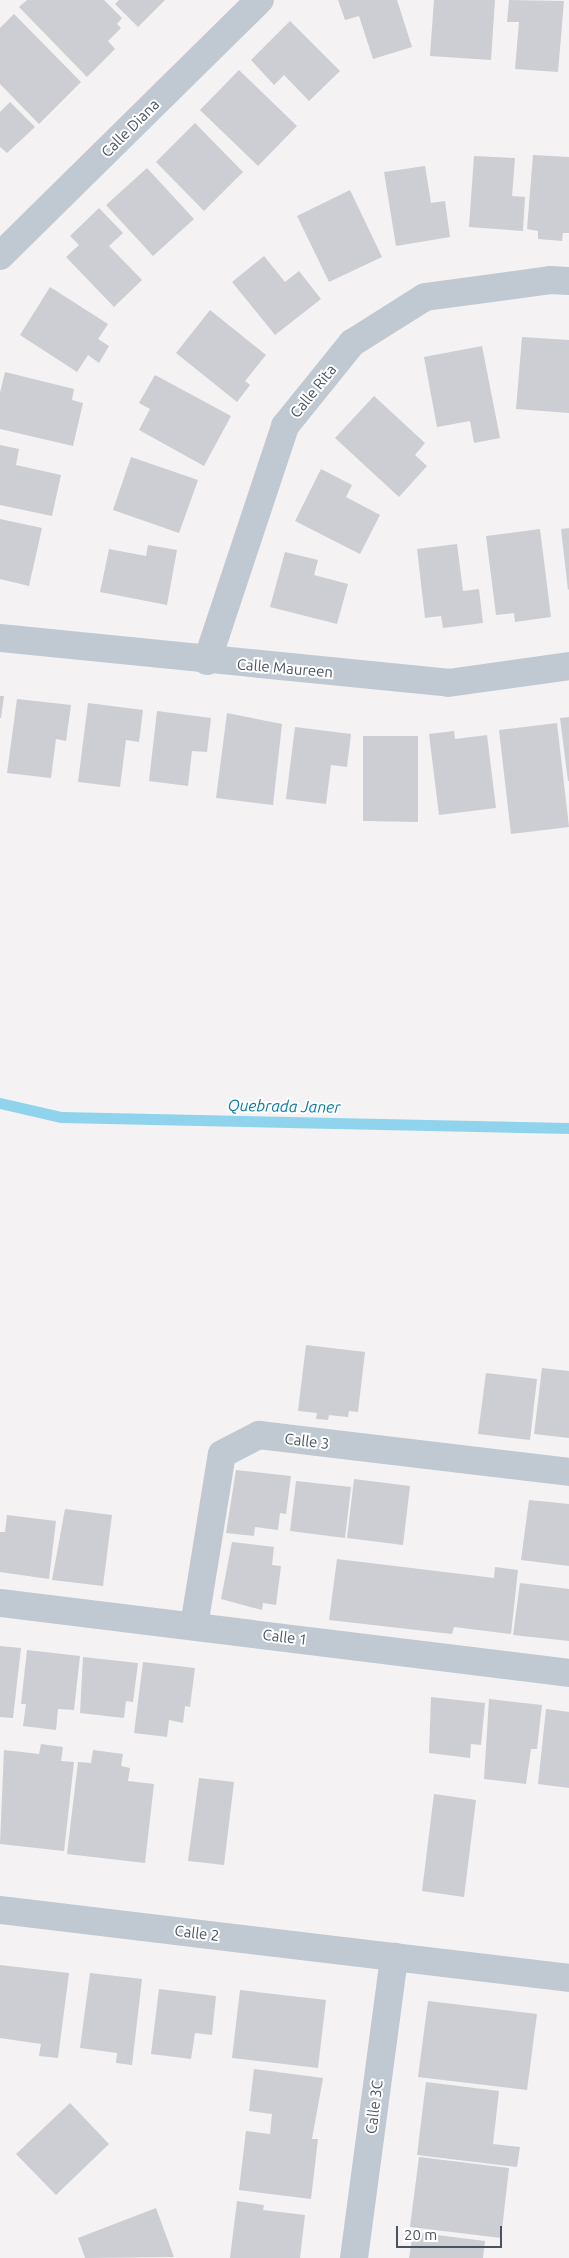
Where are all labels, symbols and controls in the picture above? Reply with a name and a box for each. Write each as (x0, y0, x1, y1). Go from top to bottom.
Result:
street label: Calle Diana (97, 95, 163, 161)
street label: Calle Rita (286, 361, 340, 421)
street label: Calle Maureen (236, 655, 334, 681)
water label: Quebrada Janer (227, 1095, 341, 1117)
street label: Calle 3 (284, 1429, 330, 1453)
street label: Calle 1 (262, 1625, 308, 1649)
street label: Calle 2 (174, 1921, 220, 1945)
street label: Calle 3C (362, 2079, 386, 2135)
scale bar (399, 2216, 505, 2248)
text: 20 m (404, 2226, 437, 2243)

